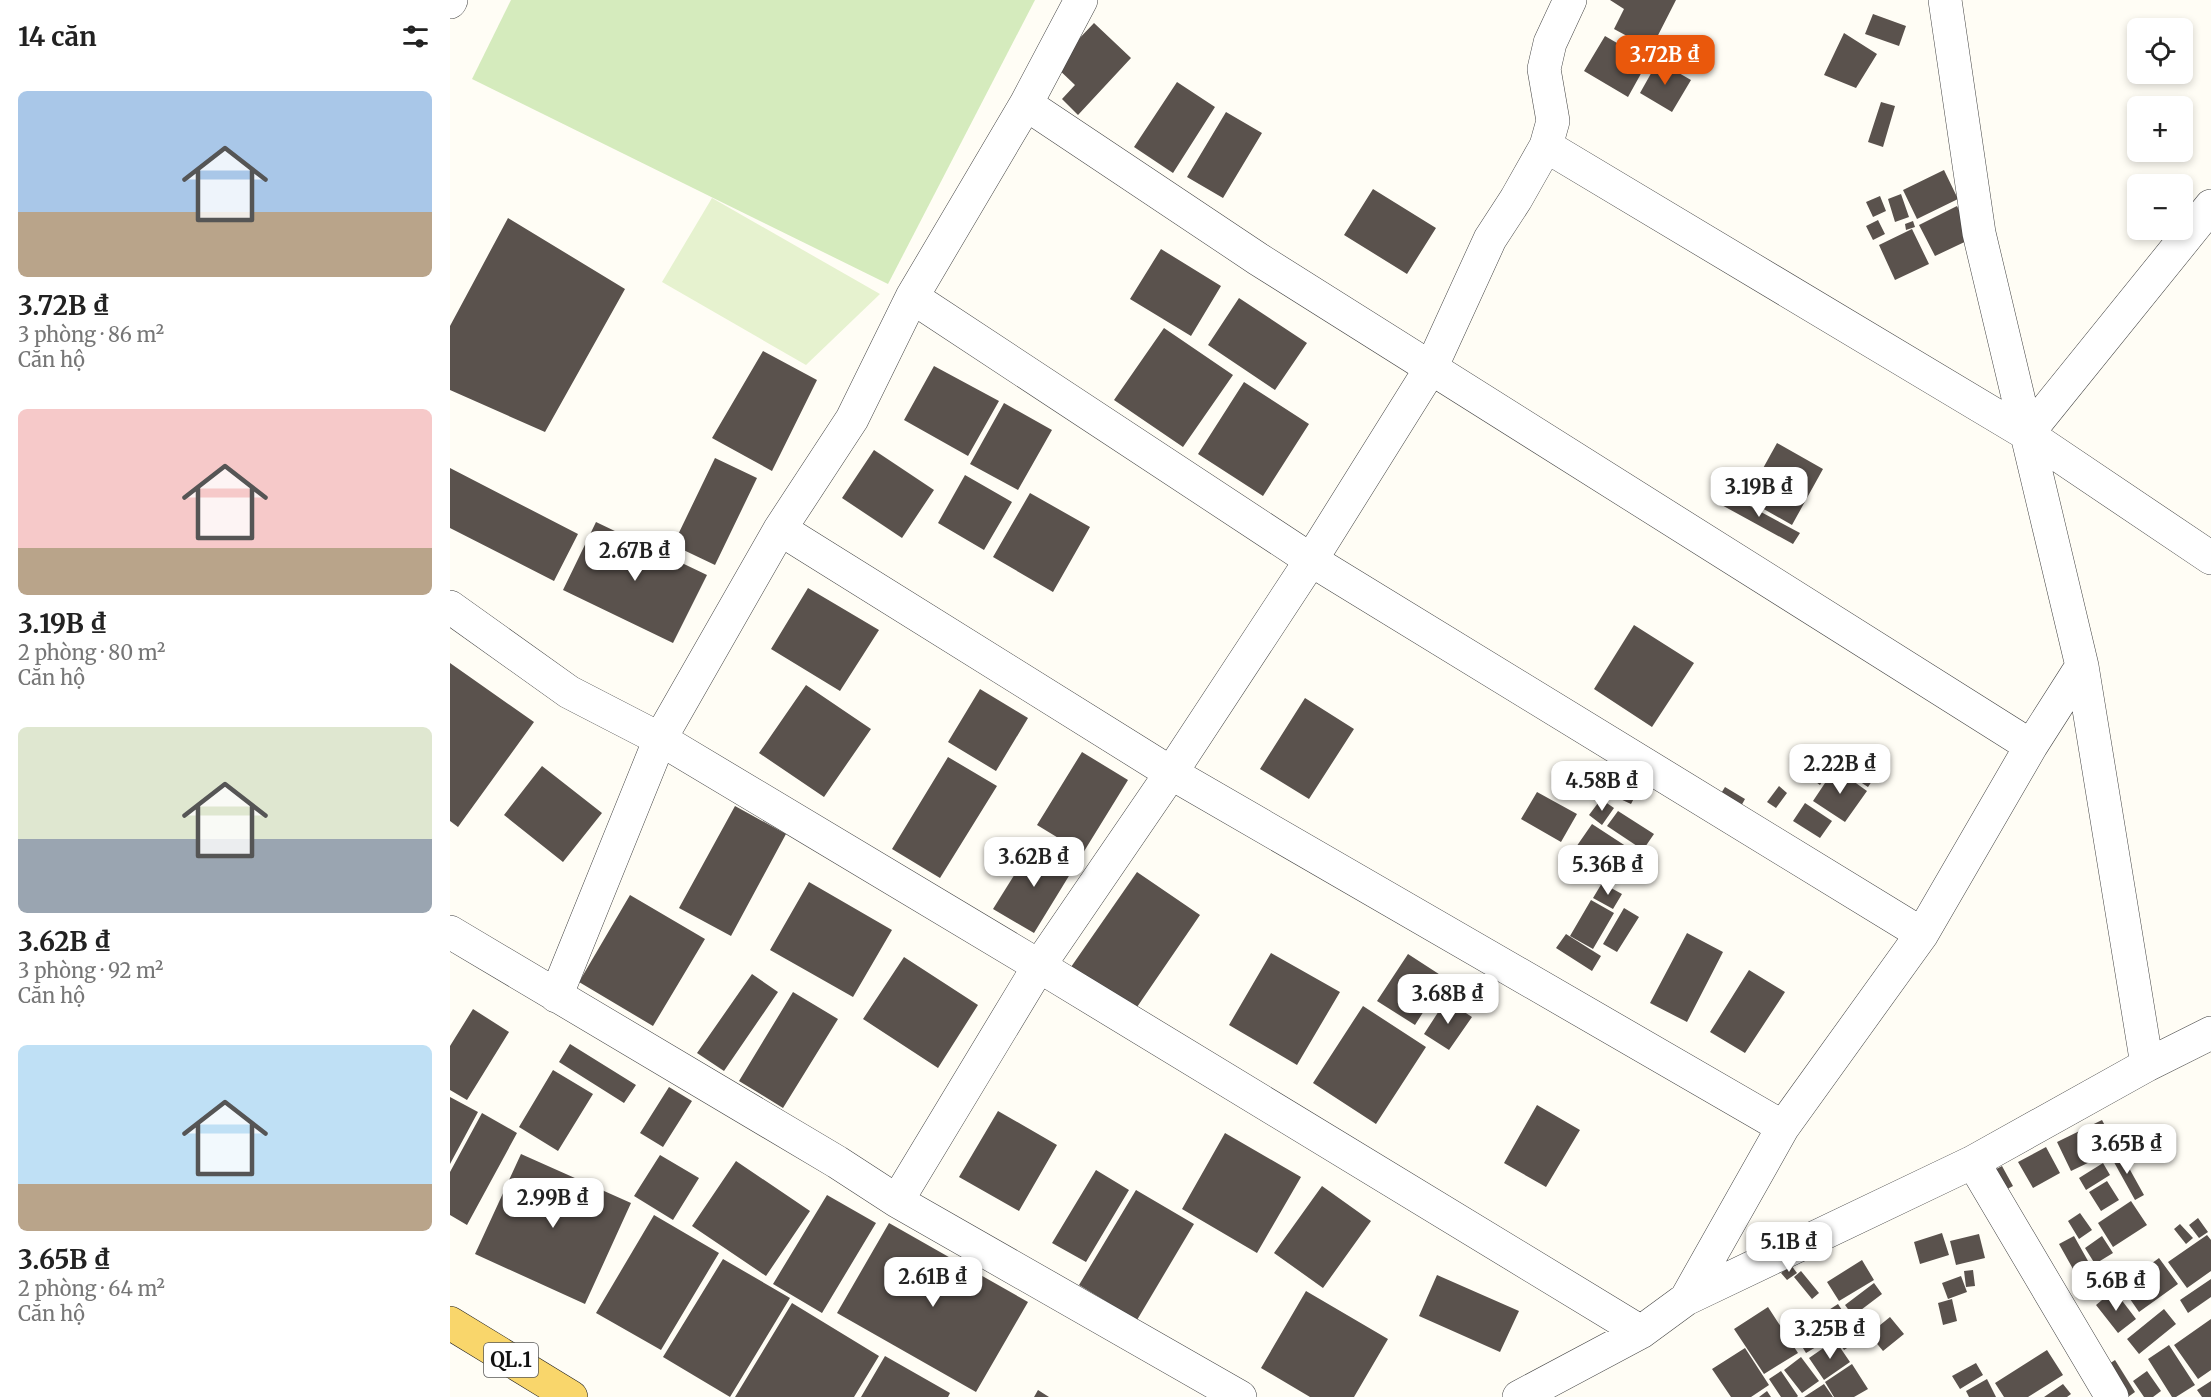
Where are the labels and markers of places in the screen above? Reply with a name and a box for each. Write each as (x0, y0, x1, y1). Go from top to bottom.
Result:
pin: 3.72B ₫ (1610, 35, 1720, 86)
pin: 3.19B ₫ (1704, 467, 1814, 518)
pin: 2.67B ₫ (580, 531, 690, 582)
pin: 2.22B ₫ (1785, 744, 1895, 795)
pin: 4.58B ₫ (1547, 761, 1657, 812)
pin: 3.62B ₫ (979, 837, 1089, 888)
pin: 5.36B ₫ (1553, 845, 1663, 896)
pin: 3.68B ₫ (1393, 974, 1503, 1025)
pin: 3.65B ₫ (2072, 1124, 2182, 1175)
pin: 2.99B ₫ (498, 1178, 608, 1229)
pin: 5.1B ₫ (1740, 1222, 1838, 1273)
pin: 2.61B ₫ (878, 1257, 988, 1308)
pin: 5.6B ₫ (2067, 1261, 2165, 1312)
pin: 3.25B ₫ (1775, 1309, 1885, 1360)

